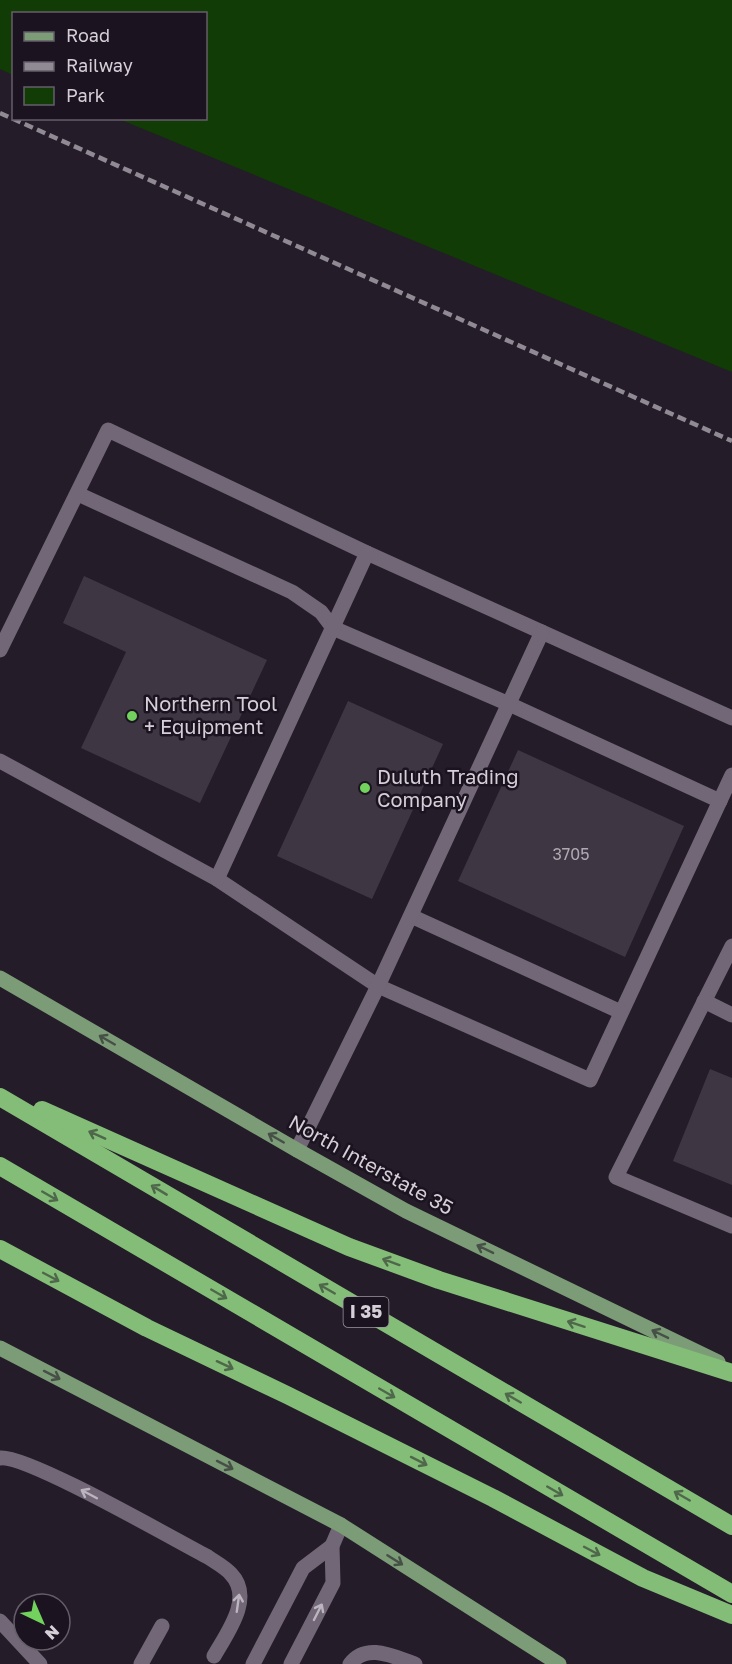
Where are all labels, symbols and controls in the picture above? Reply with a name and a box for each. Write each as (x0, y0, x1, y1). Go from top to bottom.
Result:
legend (12, 12, 207, 120)
text: Road (66, 24, 110, 46)
text: Railway (66, 54, 133, 76)
text: Park (66, 84, 105, 106)
place label: Northern Tool + Equipment (144, 691, 277, 738)
marker: Northern Tool + Equipment (125, 709, 139, 723)
place label: Duluth Trading Company (377, 764, 519, 811)
marker: Duluth Trading Company (358, 781, 372, 795)
house number: 3705 (552, 844, 590, 864)
one-way arrow (99, 1034, 116, 1046)
street label: North Interstate 35 (285, 1109, 458, 1219)
one-way arrow (88, 1128, 106, 1140)
one-way arrow (268, 1131, 285, 1143)
one-way arrow (150, 1184, 167, 1196)
one-way arrow (41, 1191, 59, 1202)
one-way arrow (476, 1243, 494, 1255)
one-way arrow (382, 1256, 401, 1267)
one-way arrow (42, 1272, 60, 1283)
one-way arrow (319, 1283, 336, 1295)
one-way arrow (210, 1289, 227, 1301)
road number: I 35 (344, 1297, 388, 1327)
one-way arrow (567, 1318, 586, 1329)
one-way arrow (652, 1328, 670, 1340)
one-way arrow (216, 1360, 234, 1372)
one-way arrow (43, 1370, 61, 1382)
one-way arrow (378, 1387, 395, 1399)
one-way arrow (505, 1392, 522, 1404)
one-way arrow (410, 1455, 428, 1467)
one-way arrow (216, 1459, 233, 1471)
one-way arrow (547, 1486, 564, 1498)
one-way arrow (80, 1488, 98, 1499)
one-way arrow (674, 1490, 691, 1502)
one-way arrow (583, 1545, 600, 1557)
one-way arrow (386, 1554, 403, 1566)
north arrow (12, 1592, 72, 1652)
one-way arrow (233, 1594, 244, 1614)
one-way arrow (312, 1604, 324, 1621)
text: N (41, 1621, 64, 1644)

